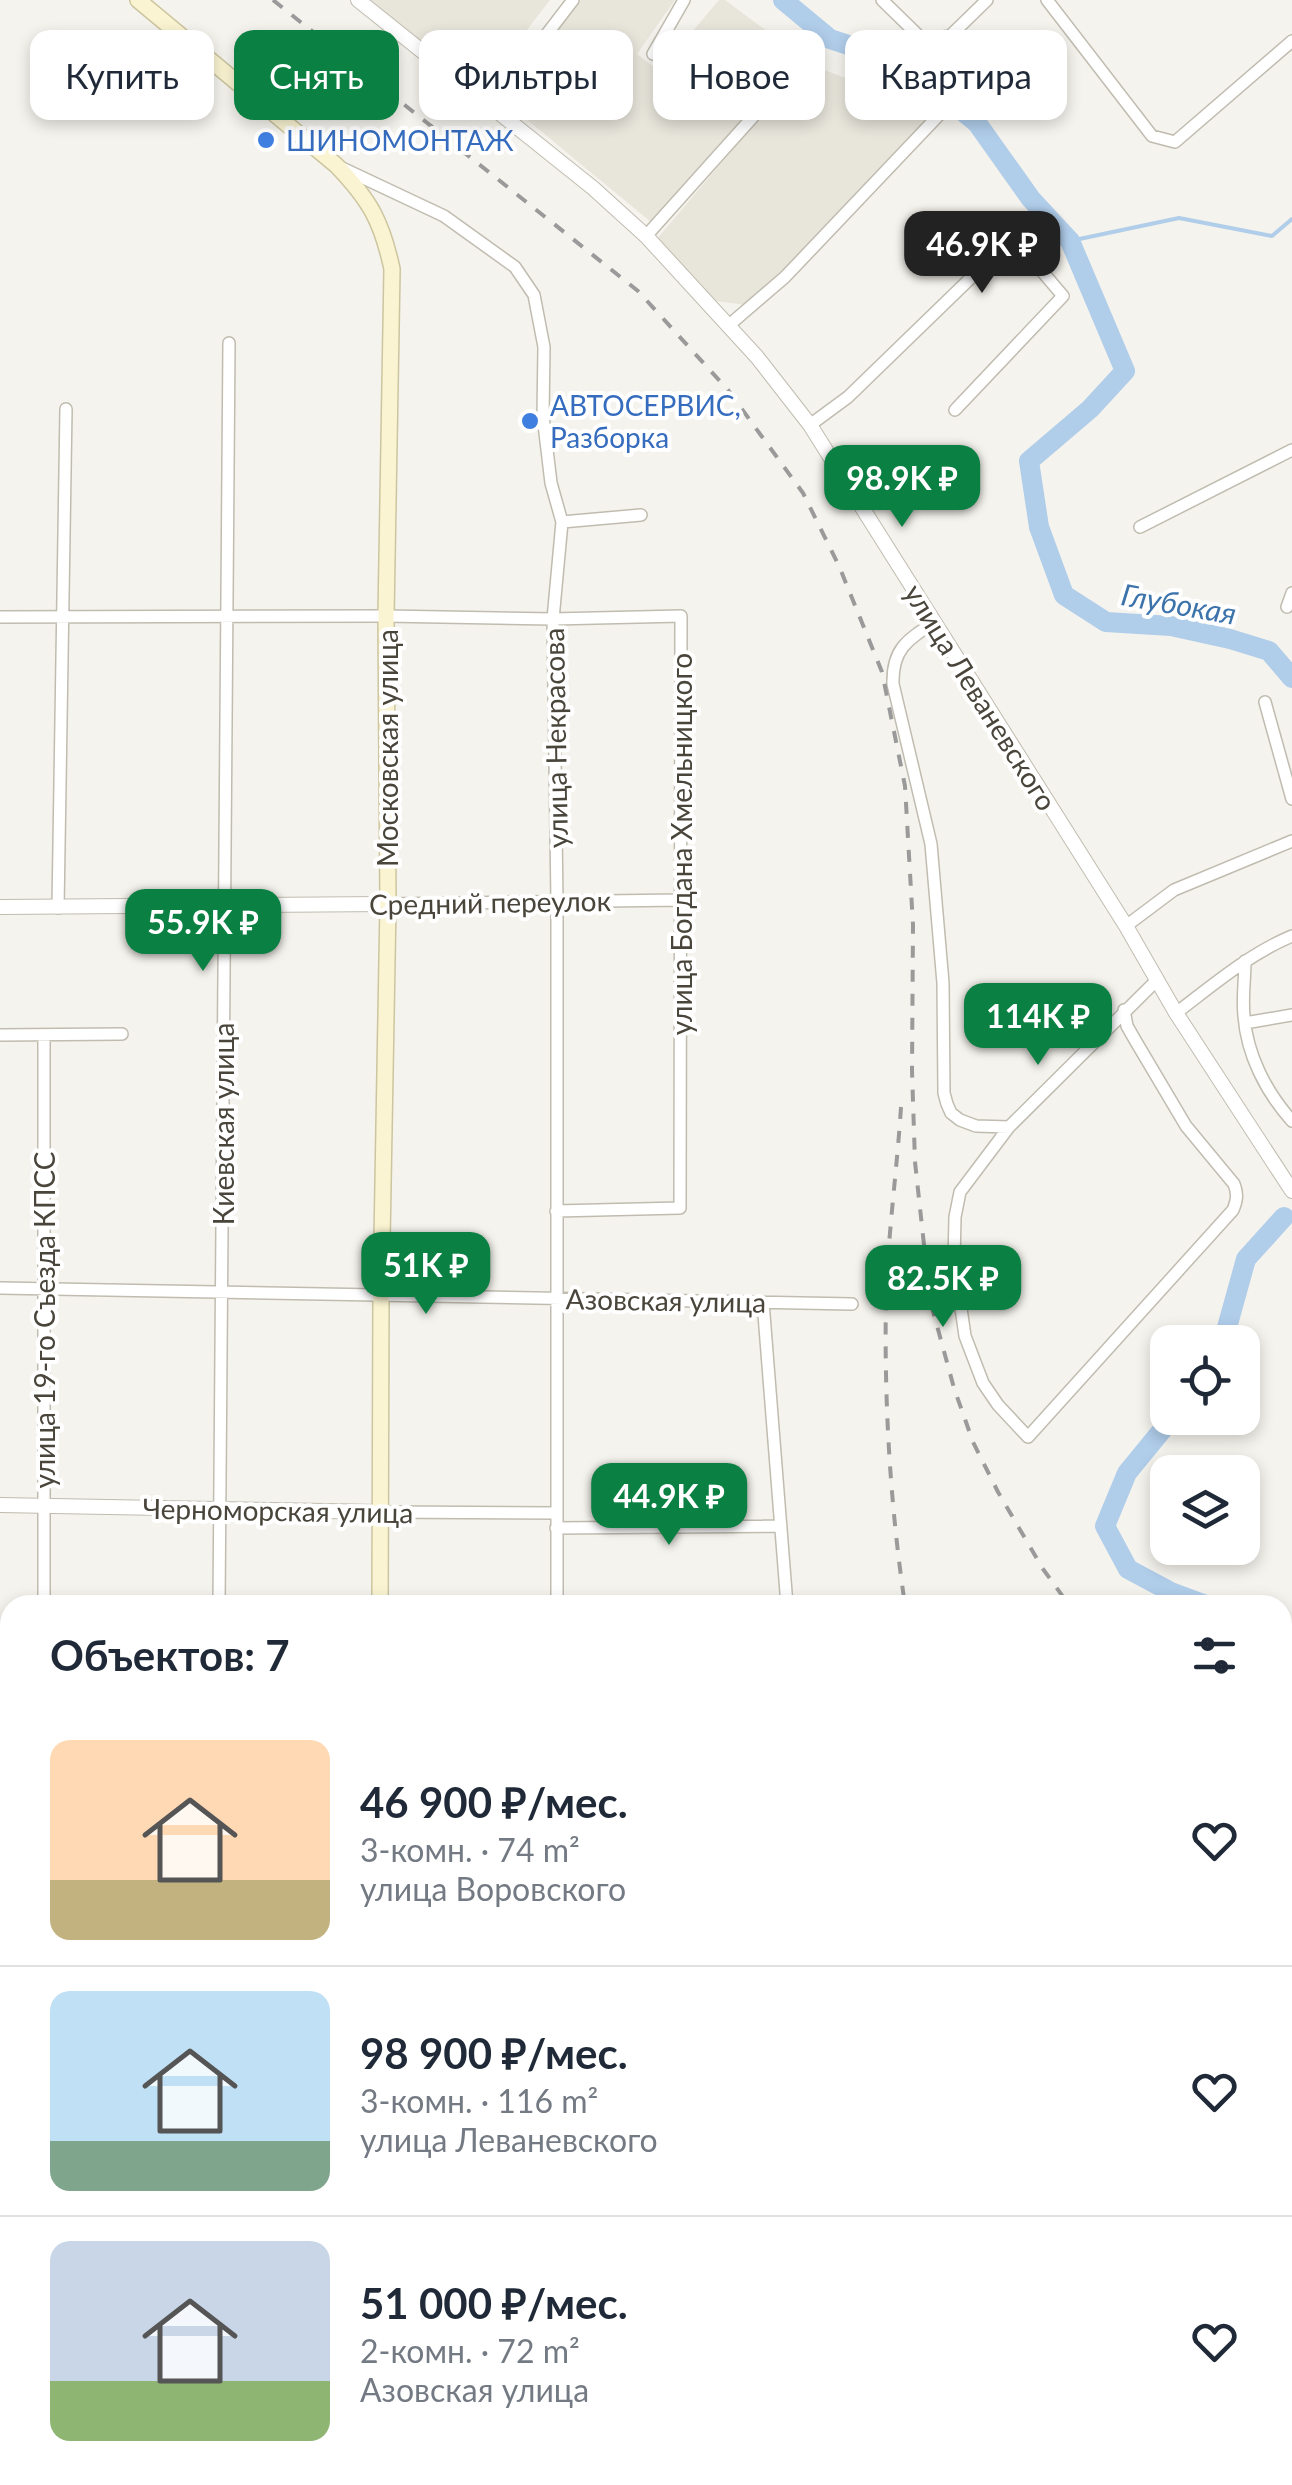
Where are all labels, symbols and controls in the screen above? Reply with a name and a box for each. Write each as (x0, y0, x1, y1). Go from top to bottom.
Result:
chip: Купить (30, 30, 214, 120)
chip: Снять (234, 30, 399, 120)
chip: Фильтры (419, 30, 633, 120)
chip: Новое (653, 30, 825, 120)
chip: Квартира (845, 30, 1067, 120)
place label: ШИНОМОНТАЖ (286, 123, 514, 157)
marker: ШИНОМОНТАЖ (255, 129, 277, 151)
pin: 46.9K ₽ (890, 211, 1074, 296)
text: 46.9K ₽ (926, 224, 1038, 263)
place label: АВТОСЕРВИС, Разборка (550, 388, 741, 454)
marker: АВТОСЕРВИС, Разборка (519, 410, 541, 432)
pin: 98.9K ₽ (810, 445, 994, 530)
text: 98.9K ₽ (846, 458, 958, 497)
water label: Глубокая (1119, 575, 1239, 631)
street label: улица Леваневского (898, 578, 1064, 816)
street label: улица Некрасова (536, 628, 574, 848)
street label: Московская улица (370, 629, 404, 867)
street label: улица Богдана Хмельницкого (664, 653, 698, 1035)
street label: Средний переулок (369, 883, 612, 921)
pin: 55.9K ₽ (111, 889, 295, 974)
text: 55.9K ₽ (147, 902, 259, 941)
pin: 114K ₽ (957, 983, 1119, 1068)
text: 114K ₽ (986, 996, 1090, 1035)
street label: Киевская улица (206, 1023, 240, 1225)
street label: улица 19-го Съезда КПСС (27, 1151, 61, 1489)
pin: 51K ₽ (356, 1232, 496, 1317)
text: 51K ₽ (383, 1245, 469, 1284)
pin: 82.5K ₽ (851, 1245, 1035, 1330)
text: 82.5K ₽ (887, 1258, 999, 1297)
street label: Азовская улица (565, 1281, 767, 1319)
map controls (1150, 1325, 1260, 1565)
button: locate (1150, 1325, 1260, 1435)
button: layers (1150, 1455, 1260, 1565)
pin: 44.9K ₽ (577, 1463, 761, 1548)
text: 44.9K ₽ (613, 1476, 725, 1515)
street label: Черноморская улица (142, 1491, 414, 1529)
icon: filters (1187, 1628, 1242, 1683)
text: Объектов: 7 (50, 1630, 290, 1680)
text: 46 900 ₽/мес. (360, 1777, 628, 1827)
icon: home (130, 1780, 250, 1900)
icon: heart (1187, 1813, 1242, 1868)
text: 3-комн. · 74 m² (360, 1830, 580, 1869)
text: улица Воровского (360, 1869, 626, 1908)
text: 98 900 ₽/мес. (360, 2028, 628, 2078)
icon: home (130, 2031, 250, 2151)
icon: heart (1187, 2064, 1242, 2119)
text: 3-комн. · 116 m² (360, 2081, 598, 2120)
text: улица Леваневского (360, 2120, 658, 2159)
text: 51 000 ₽/мес. (360, 2278, 628, 2328)
icon: home (130, 2281, 250, 2401)
icon: heart (1187, 2314, 1242, 2369)
text: 2-комн. · 72 m² (360, 2331, 580, 2370)
text: Азовская улица (360, 2370, 589, 2409)

